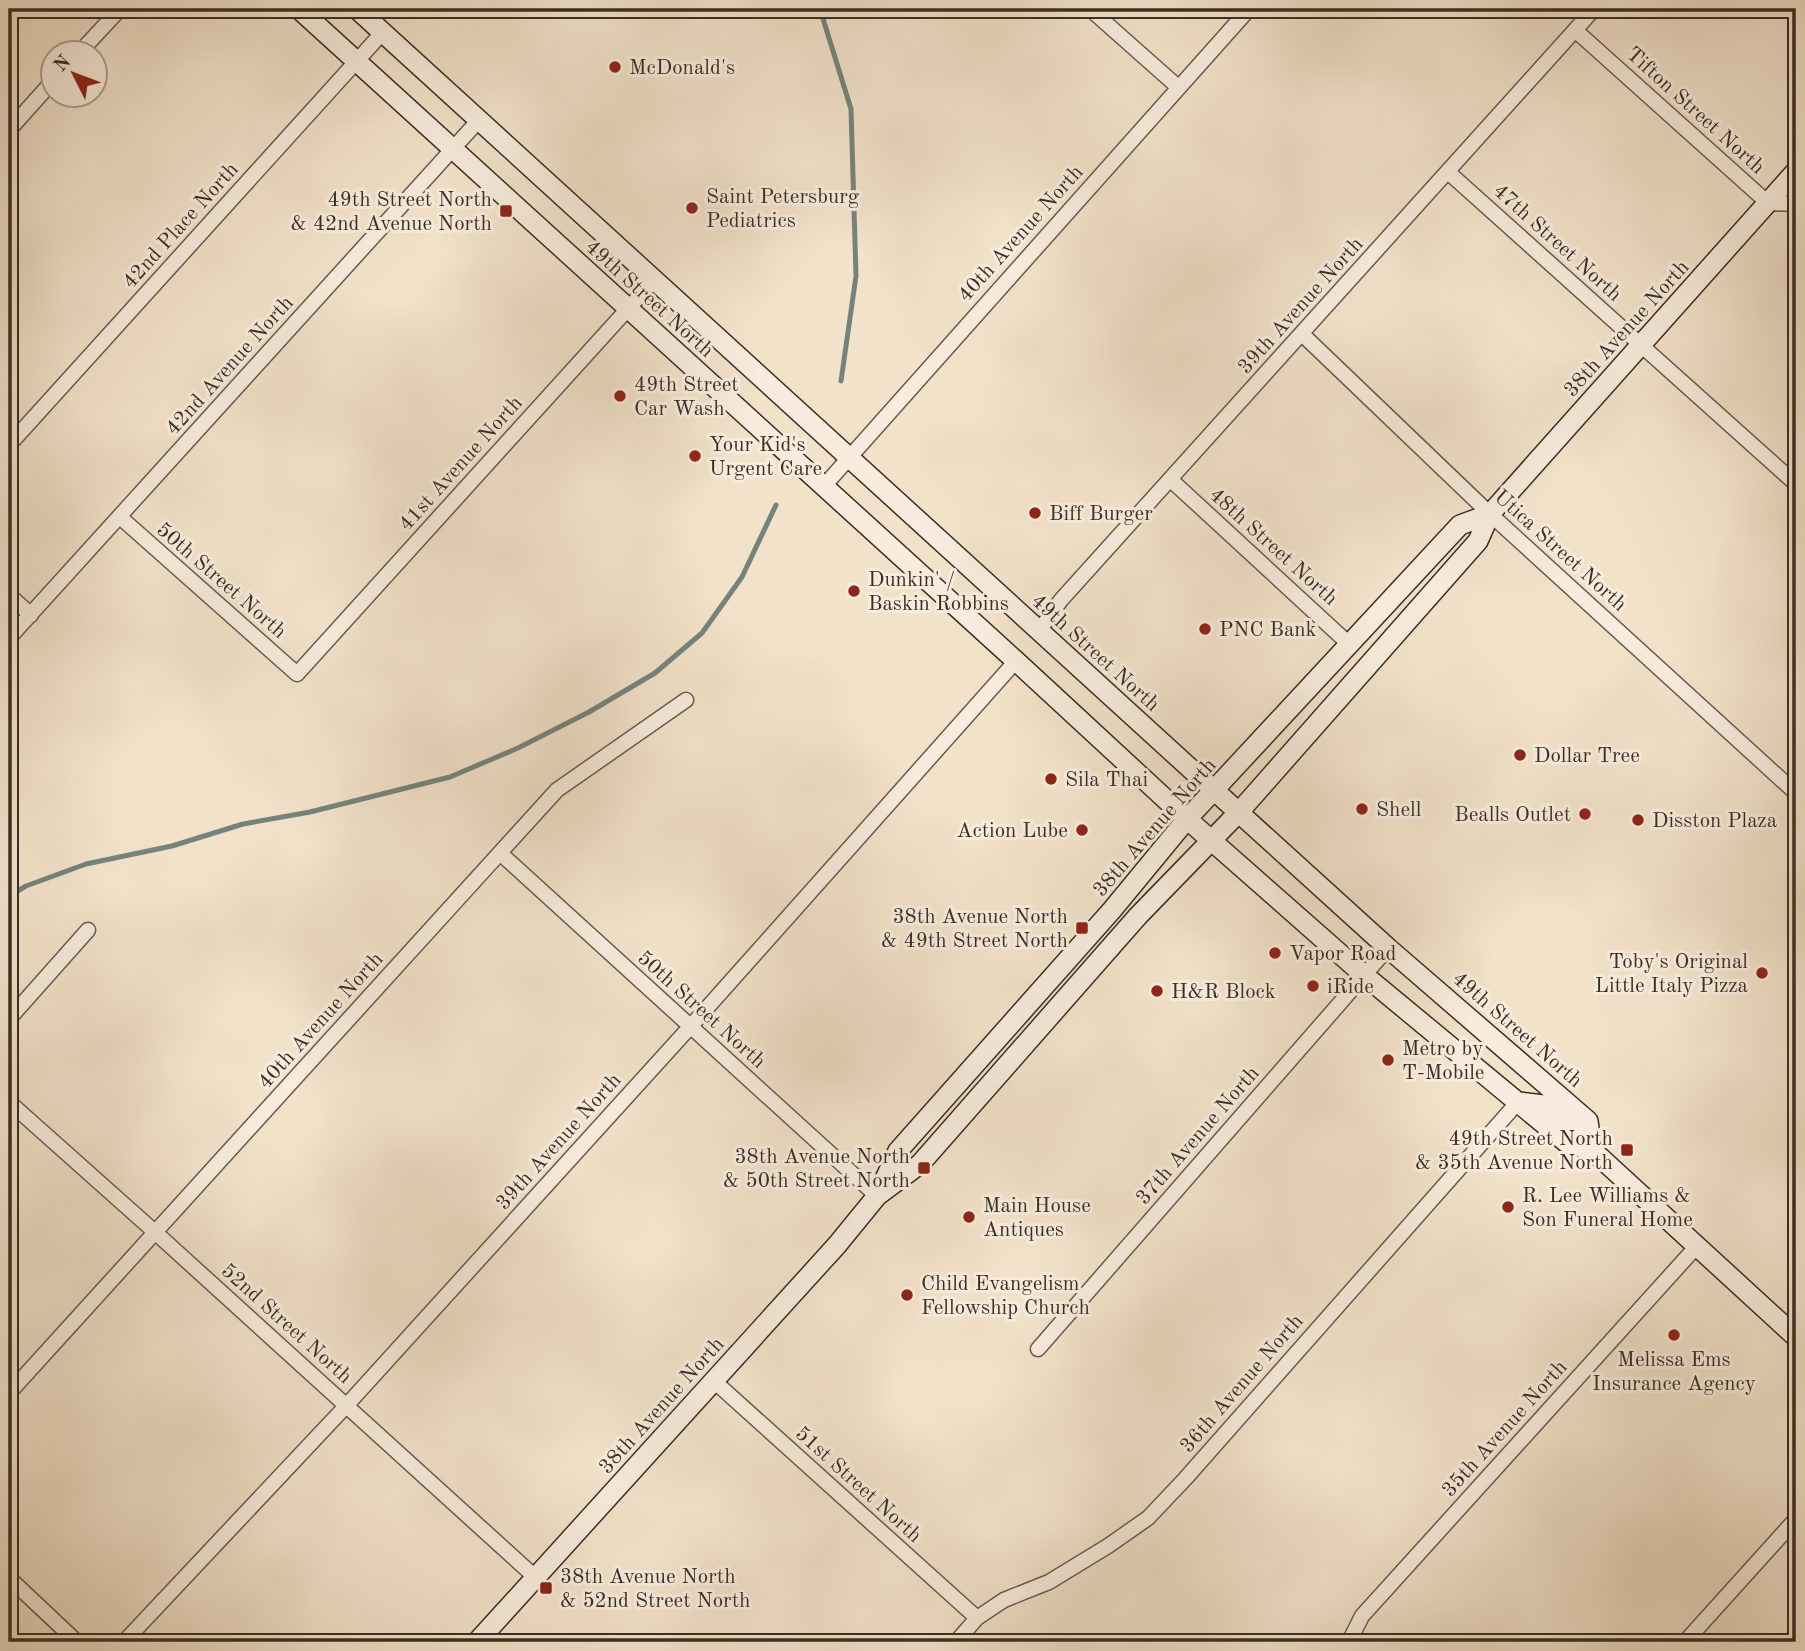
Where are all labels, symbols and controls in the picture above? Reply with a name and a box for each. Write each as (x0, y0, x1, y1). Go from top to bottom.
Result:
north arrow (38, 38, 108, 108)
street label: Tifton Street North (1622, 44, 1768, 179)
text: N (51, 52, 75, 76)
place label: McDonald's (629, 58, 735, 79)
marker: McDonald's (607, 59, 623, 75)
street label: 42nd Place North (119, 159, 243, 293)
street label: 40th Avenue North (955, 162, 1088, 306)
street label: 47th Street North (1489, 180, 1625, 306)
place label: Saint Petersburg Pediatrics (706, 187, 860, 232)
place label: 49th Street North & 42nd Avenue North (291, 190, 492, 235)
marker: Saint Petersburg Pediatrics (684, 200, 700, 216)
marker: 49th Street North & 42nd Avenue North (498, 203, 514, 219)
street label: 39th Avenue North (1235, 234, 1368, 378)
street label: 49th Street North (581, 236, 717, 362)
street label: 38th Avenue North (1561, 257, 1694, 401)
street label: 42nd Avenue North (162, 292, 298, 440)
place label: 49th Street Car Wash (634, 375, 739, 420)
marker: 49th Street Car Wash (612, 388, 628, 404)
street label: 41st Avenue North (395, 393, 527, 535)
place label: Your Kid's Urgent Care (709, 435, 822, 480)
marker: Your Kid's Urgent Care (687, 448, 703, 464)
street label: 48th Street North (1205, 484, 1341, 610)
street label: Utica Street North (1490, 486, 1630, 616)
place label: Biff Burger (1049, 504, 1153, 525)
marker: Biff Burger (1027, 505, 1043, 521)
street label: 50th Street North (152, 519, 290, 643)
place label: Dunkin' / Baskin Robbins (868, 570, 1009, 615)
marker: Dunkin' / Baskin Robbins (846, 583, 862, 599)
street label: 49th Street North (1027, 590, 1163, 716)
place label: PNC Bank (1219, 620, 1317, 641)
marker: PNC Bank (1197, 621, 1213, 637)
place label: Dollar Tree (1534, 746, 1640, 767)
marker: Dollar Tree (1512, 747, 1528, 763)
street label: 38th Avenue North (1090, 755, 1221, 901)
place label: Sila Thai (1065, 770, 1148, 791)
marker: Sila Thai (1043, 771, 1059, 787)
place label: Shell (1376, 800, 1422, 821)
marker: Shell (1354, 801, 1370, 817)
place label: Bealls Outlet (1454, 805, 1571, 826)
marker: Bealls Outlet (1577, 806, 1593, 822)
place label: Disston Plaza (1652, 811, 1777, 832)
marker: Disston Plaza (1630, 812, 1646, 828)
place label: Action Lube (956, 821, 1068, 842)
marker: Action Lube (1074, 822, 1090, 838)
place label: 38th Avenue North & 49th Street North (881, 907, 1068, 952)
marker: 38th Avenue North & 49th Street North (1074, 920, 1090, 936)
place label: Vapor Road (1289, 944, 1397, 965)
marker: Vapor Road (1267, 945, 1283, 961)
street label: 50th Street North (633, 947, 769, 1073)
street label: 40th Avenue North (255, 949, 388, 1093)
place label: Toby's Original Little Italy Pizza (1595, 952, 1748, 997)
marker: Toby's Original Little Italy Pizza (1754, 965, 1770, 981)
street label: 49th Street North (1448, 968, 1586, 1092)
place label: iRide (1327, 977, 1374, 998)
marker: iRide (1305, 978, 1321, 994)
place label: H&R Block (1171, 982, 1276, 1003)
marker: H&R Block (1149, 983, 1165, 999)
place label: Metro by T-Mobile (1402, 1039, 1485, 1084)
marker: Metro by T-Mobile (1380, 1052, 1396, 1068)
street label: 37th Avenue North (1133, 1063, 1264, 1209)
street label: 39th Avenue North (493, 1070, 626, 1214)
place label: 49th Street North & 35th Avenue North (1415, 1129, 1613, 1174)
marker: 49th Street North & 35th Avenue North (1619, 1142, 1635, 1158)
place label: 38th Avenue North & 50th Street North (723, 1147, 910, 1192)
marker: 38th Avenue North & 50th Street North (916, 1160, 932, 1176)
place label: R. Lee Williams & Son Funeral Home (1522, 1186, 1693, 1231)
place label: Main House Antiques (983, 1196, 1091, 1241)
marker: R. Lee Williams & Son Funeral Home (1500, 1199, 1516, 1215)
marker: Main House Antiques (961, 1209, 977, 1225)
street label: 52nd Street North (217, 1260, 355, 1388)
place label: Child Evangelism Fellowship Church (921, 1274, 1090, 1319)
marker: Child Evangelism Fellowship Church (899, 1287, 915, 1303)
street label: 36th Avenue North (1177, 1311, 1308, 1457)
marker: Melissa Ems Insurance Agency (1666, 1327, 1682, 1343)
street label: 38th Avenue North (596, 1334, 729, 1478)
place label: Melissa Ems Insurance Agency (1592, 1350, 1756, 1395)
street label: 35th Avenue North (1439, 1357, 1572, 1501)
street label: 51st Street North (791, 1423, 925, 1547)
place label: 38th Avenue North & 52nd Street North (560, 1567, 750, 1612)
marker: 38th Avenue North & 52nd Street North (538, 1580, 554, 1596)

